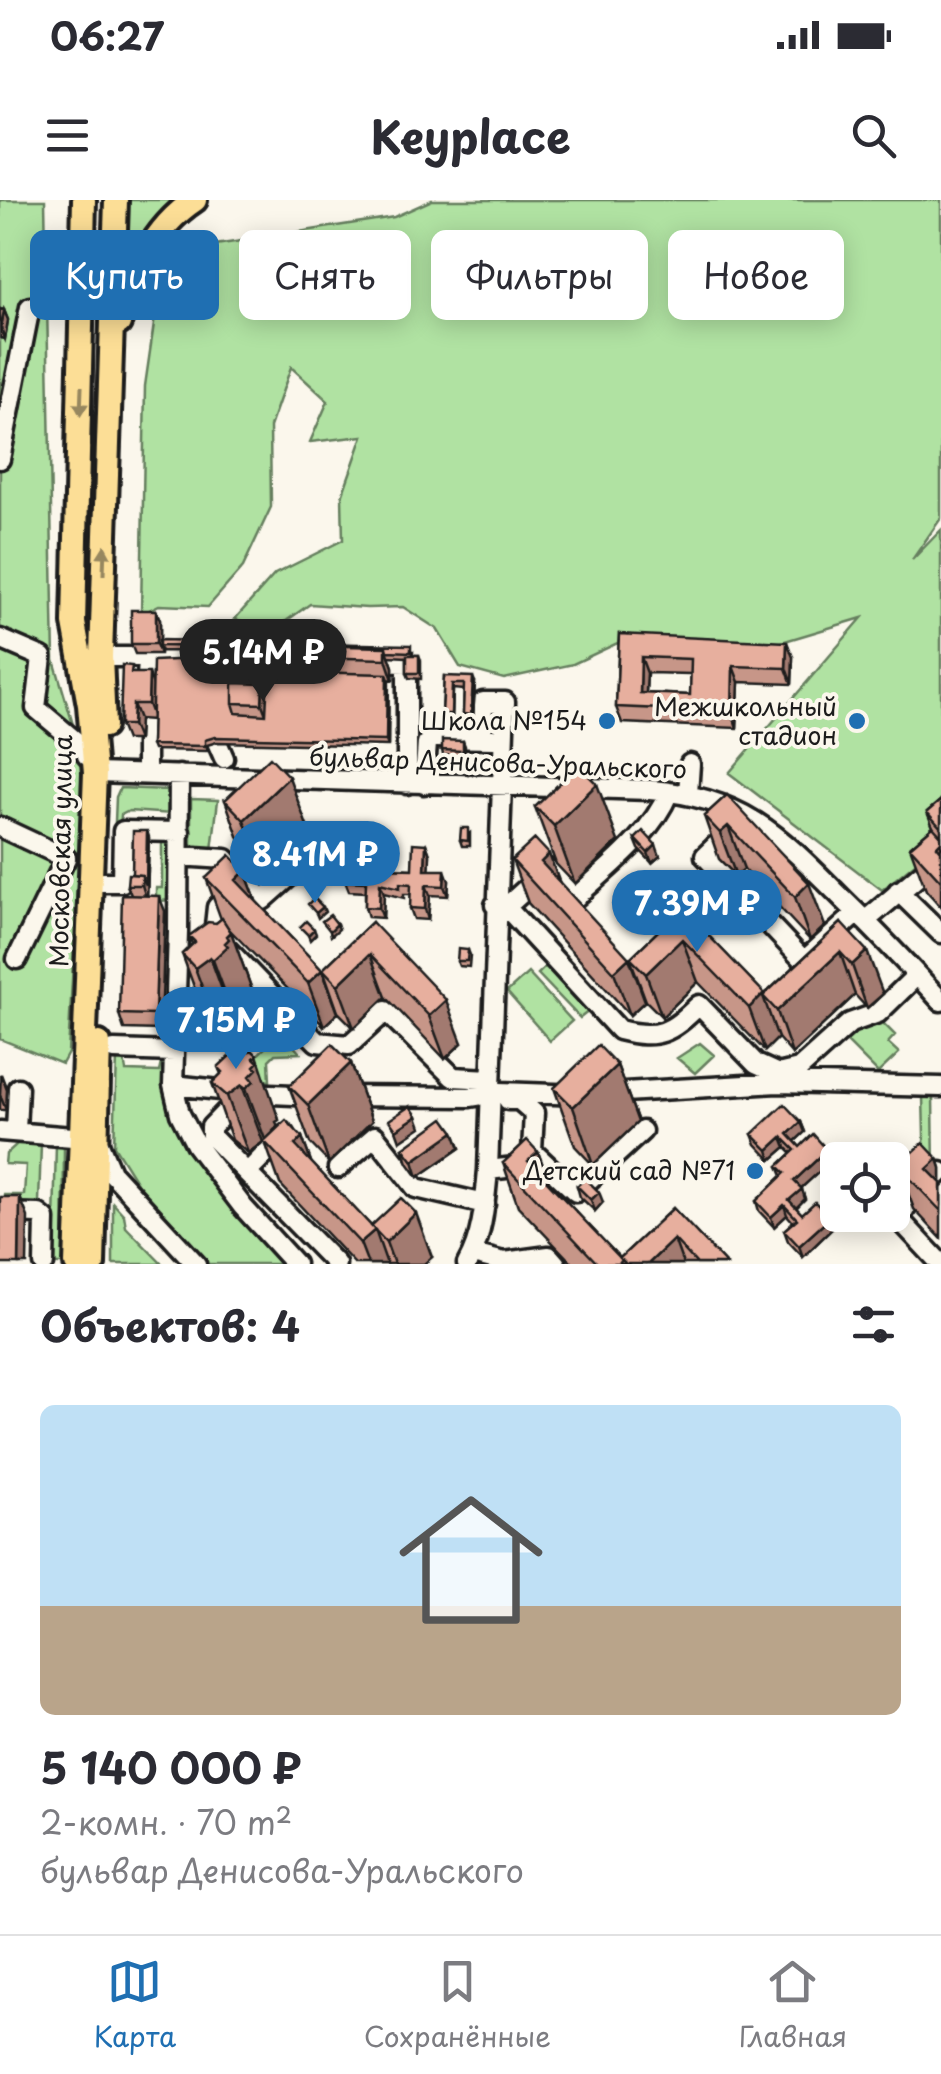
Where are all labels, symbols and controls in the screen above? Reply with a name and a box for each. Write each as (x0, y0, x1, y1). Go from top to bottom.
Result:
text: 06:27 (50, 7, 164, 64)
text: Keyplace (370, 101, 571, 169)
icon: menu (40, 108, 95, 163)
icon: search (846, 108, 901, 163)
chip: Купить (30, 230, 219, 320)
chip: Снять (239, 230, 411, 320)
chip: Фильтры (431, 230, 648, 320)
chip: Новое (668, 230, 844, 320)
one-way arrow (72, 385, 88, 417)
one-way arrow (96, 543, 112, 575)
pin: 5.14M ₽ (171, 619, 355, 704)
text: 5.14M ₽ (202, 627, 324, 675)
place label: Межшкольный стадион (654, 687, 837, 754)
place label: Школа №154 (421, 701, 587, 739)
marker: Школа №154 (596, 710, 618, 732)
marker: Межшкольный стадион (846, 710, 868, 732)
street label: Московская улица (39, 734, 81, 967)
street label: бульвар Денисова-Уральского (308, 736, 688, 788)
pin: 8.41M ₽ (223, 821, 407, 906)
text: 8.41M ₽ (252, 829, 378, 877)
pin: 7.39M ₽ (605, 870, 789, 955)
text: 7.39M ₽ (634, 878, 760, 926)
pin: 7.15M ₽ (144, 987, 328, 1072)
text: 7.15M ₽ (176, 995, 296, 1043)
map controls (820, 1142, 910, 1232)
button: locate (820, 1142, 910, 1232)
place label: Детский сад №71 (522, 1151, 735, 1189)
marker: Детский сад №71 (744, 1160, 766, 1182)
text: Объектов: 4 (40, 1293, 300, 1356)
icon: filters (846, 1297, 901, 1352)
icon: home (381, 1470, 561, 1650)
text: 5 140 000 ₽ (40, 1735, 301, 1798)
text: 2-комн. · 70 m² (40, 1798, 292, 1846)
text: бульвар Денисова-Уральского (40, 1846, 524, 1894)
tab: Карта (94, 1954, 176, 2057)
tab: Сохранённые (364, 1954, 551, 2057)
tab: Главная (739, 1954, 847, 2057)

